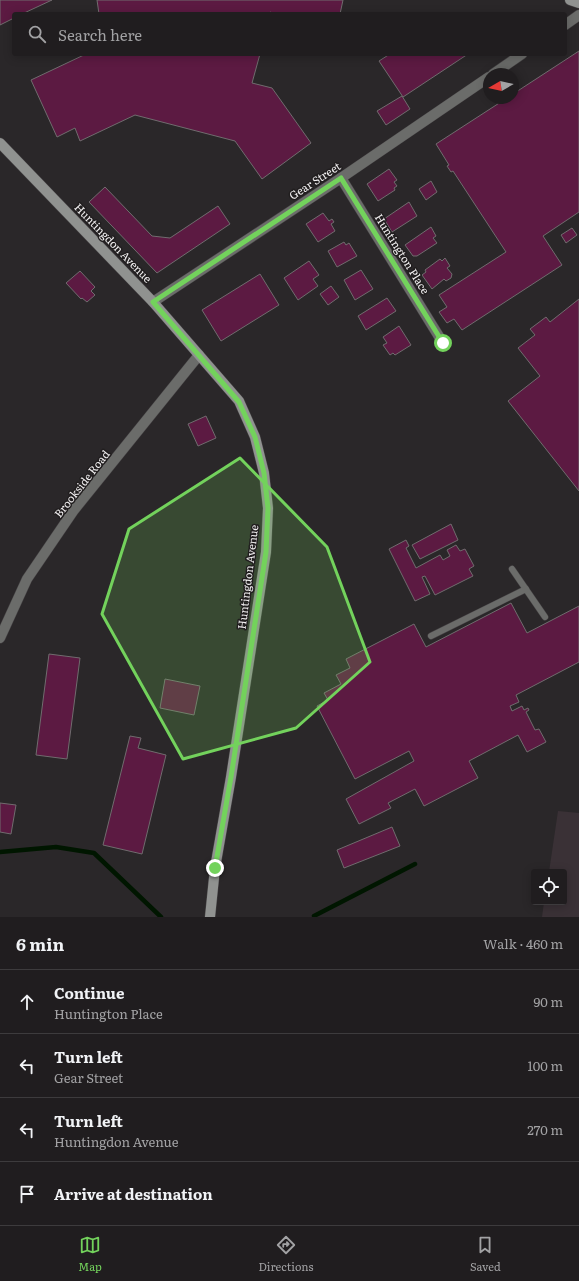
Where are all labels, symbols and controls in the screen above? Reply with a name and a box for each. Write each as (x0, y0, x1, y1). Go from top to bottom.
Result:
search box (12, 12, 567, 56)
icon: search (26, 23, 48, 45)
text: Search here (58, 23, 142, 46)
north arrow (483, 68, 519, 104)
street label: Gear Street (285, 157, 344, 203)
street label: Huntingdon Avenue (71, 199, 156, 286)
street label: Huntington Place (372, 210, 434, 297)
route start (434, 334, 452, 352)
street label: Brookside Road (50, 446, 113, 520)
street label: Huntingdon Avenue (233, 523, 261, 630)
route end (206, 859, 224, 877)
map controls (531, 869, 567, 905)
button: locate (531, 869, 567, 905)
text: 6 min (16, 931, 64, 956)
text: Walk · 460 m (483, 934, 563, 953)
text: Continue (54, 981, 124, 1004)
icon: ahead (16, 991, 38, 1013)
text: 90 m (533, 992, 563, 1011)
text: Huntington Place (54, 1004, 163, 1023)
text: Turn left (54, 1045, 123, 1068)
icon: left (16, 1055, 38, 1077)
text: 100 m (527, 1056, 563, 1075)
text: Gear Street (54, 1068, 123, 1087)
text: Turn left (54, 1109, 123, 1132)
icon: left (16, 1119, 38, 1141)
text: 270 m (527, 1120, 563, 1139)
text: Huntingdon Avenue (54, 1132, 178, 1151)
text: Arrive at destination (54, 1182, 213, 1205)
icon: arrive (16, 1183, 38, 1205)
tab: Map (78, 1234, 102, 1274)
tab: Directions (258, 1234, 313, 1274)
tab: Saved (470, 1234, 501, 1274)

